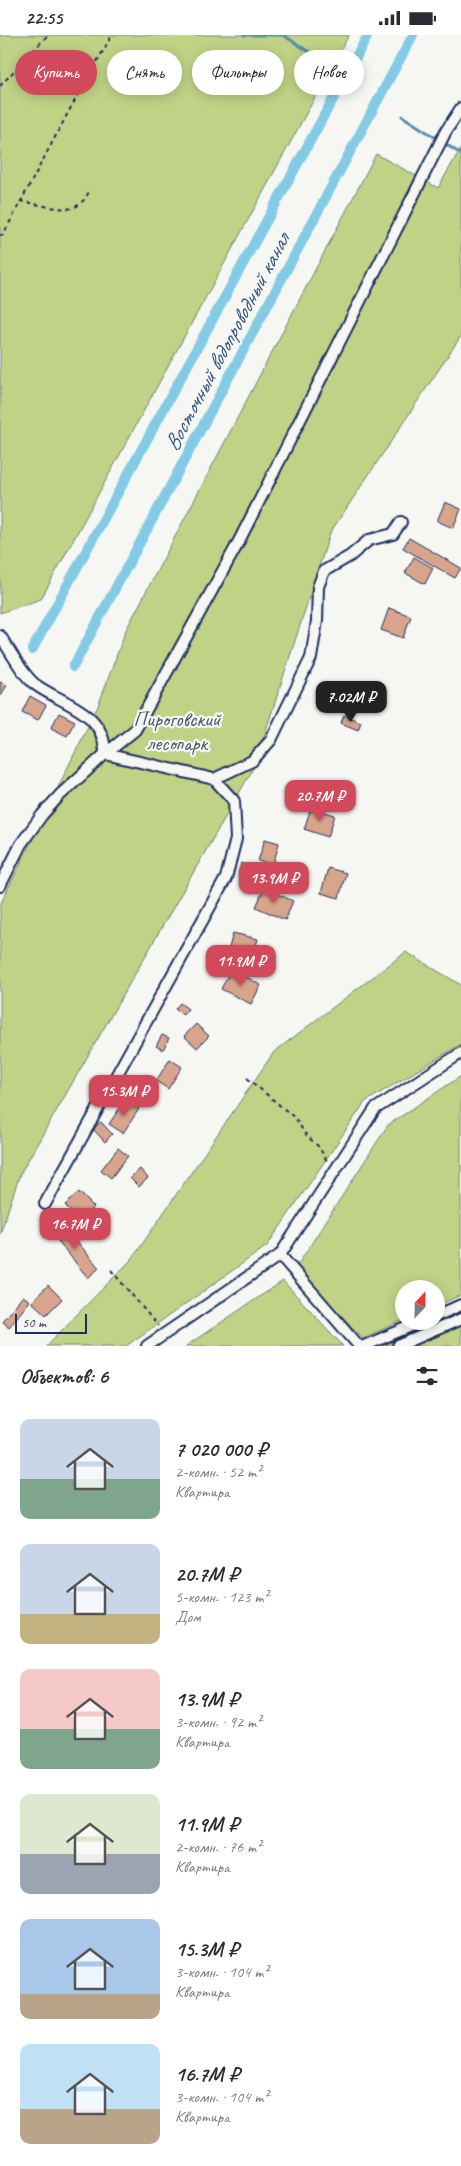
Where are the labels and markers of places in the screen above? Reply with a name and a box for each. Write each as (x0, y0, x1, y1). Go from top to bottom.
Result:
pin: 7.02M ₽ (305, 681, 397, 723)
pin: 20.7M ₽ (274, 779, 366, 822)
pin: 13.9M ₽ (228, 861, 320, 904)
pin: 11.9M ₽ (195, 945, 287, 987)
pin: 15.3M ₽ (78, 1075, 170, 1117)
pin: 16.7M ₽ (29, 1207, 121, 1250)

